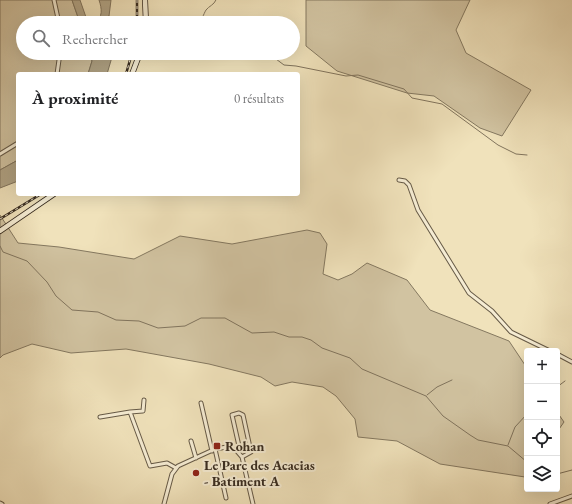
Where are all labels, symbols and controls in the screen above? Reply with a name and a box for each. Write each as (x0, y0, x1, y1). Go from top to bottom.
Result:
search box (16, 16, 300, 60)
icon: search (30, 27, 52, 49)
text: Rechercher (62, 29, 128, 48)
text: À proximité (32, 87, 118, 109)
text: 0 résultats (234, 90, 284, 107)
map controls (524, 348, 560, 492)
button: + (524, 348, 560, 384)
button: − (524, 384, 560, 420)
button: locate (524, 420, 560, 456)
place label: Rohan (225, 437, 264, 455)
marker: Rohan (212, 441, 222, 451)
place label: Le Parc des Acacias - Batiment A (204, 456, 315, 490)
button: layers (524, 456, 560, 492)
marker: Le Parc des Acacias - Batiment A (191, 468, 201, 478)

